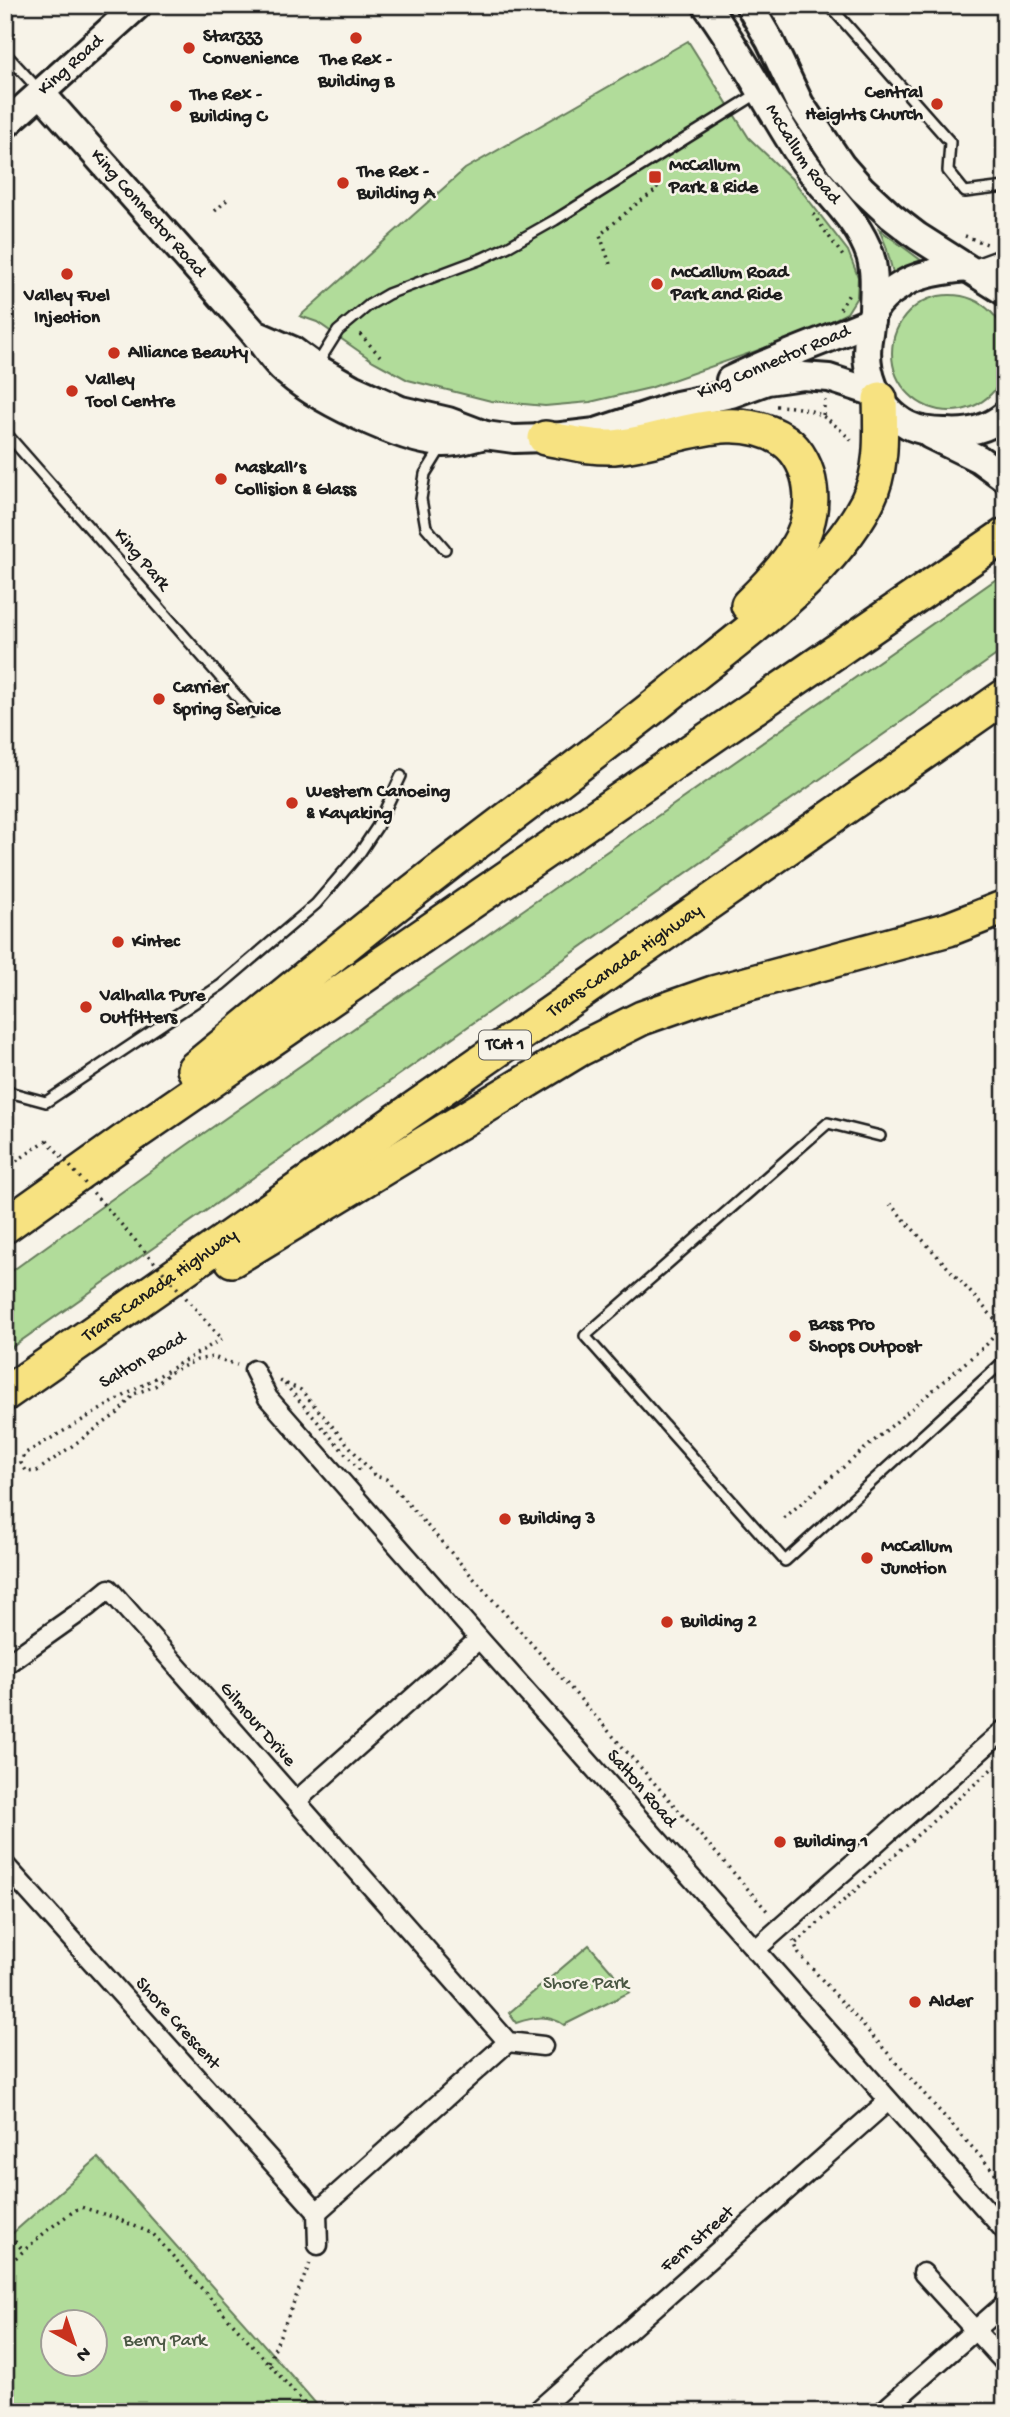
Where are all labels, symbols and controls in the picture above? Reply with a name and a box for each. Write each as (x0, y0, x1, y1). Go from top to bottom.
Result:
place label: Starzzz Convenience (202, 26, 300, 71)
street label: King Road (33, 29, 110, 101)
marker: The Rex - Building B (348, 30, 364, 46)
marker: Starzzz Convenience (181, 40, 197, 56)
place label: The Rex - Building B (317, 49, 395, 94)
place label: Central Heights Church (805, 82, 924, 127)
place label: The Rex - Building C (188, 84, 269, 129)
marker: Central Heights Church (929, 96, 945, 112)
marker: The Rex - Building C (168, 98, 184, 114)
street label: McCallum Road (760, 100, 847, 211)
street label: King Connector Road (85, 144, 212, 284)
place label: McCallum Park & Ride (668, 155, 759, 200)
place label: The Rex - Building A (355, 161, 437, 206)
marker: McCallum Park & Ride (647, 169, 663, 185)
marker: The Rex - Building A (335, 175, 351, 191)
place label: McCallum Road Park and Ride (670, 262, 790, 307)
marker: Valley Fuel Injection (59, 266, 75, 282)
marker: McCallum Road Park and Ride (649, 276, 665, 292)
place label: Valley Fuel Injection (23, 285, 110, 330)
street label: King Connector Road (694, 320, 856, 406)
place label: Alliance Beauty (127, 342, 249, 365)
marker: Alliance Beauty (106, 345, 122, 361)
place label: Valley Tool Centre (84, 369, 176, 414)
marker: Valley Tool Centre (64, 383, 80, 399)
place label: Maskall’s Collision & Glass (234, 457, 357, 502)
marker: Maskall’s Collision & Glass (213, 471, 229, 487)
street label: King Park (108, 524, 175, 597)
place label: Carrier Spring Service (172, 677, 282, 722)
marker: Carrier Spring Service (151, 691, 167, 707)
place label: Western Canoeing & Kayaking (305, 781, 450, 826)
marker: Western Canoeing & Kayaking (284, 795, 300, 811)
street label: Trans-Canada Highway (542, 899, 707, 1024)
place label: Kintec (131, 931, 181, 954)
marker: Kintec (110, 934, 126, 950)
place label: Valhalla Pure Outfitters (99, 985, 207, 1030)
marker: Valhalla Pure Outfitters (78, 999, 94, 1015)
road number: TCH 1 (479, 1030, 531, 1060)
street label: Trans-Canada Highway (77, 1223, 243, 1348)
place label: Bass Pro Shops Outpost (808, 1314, 923, 1359)
street label: Salton Road (96, 1326, 192, 1395)
marker: Bass Pro Shops Outpost (787, 1328, 803, 1344)
place label: Building 3 (518, 1508, 596, 1531)
marker: Building 3 (497, 1511, 513, 1527)
place label: McCallum Junction (880, 1536, 953, 1581)
marker: McCallum Junction (859, 1550, 875, 1566)
place label: Building 2 (680, 1611, 758, 1634)
marker: Building 2 (659, 1614, 675, 1630)
street label: Gilmour Drive (214, 1678, 300, 1772)
street label: Salton Road (601, 1745, 682, 1834)
place label: Building 1 (793, 1831, 868, 1854)
marker: Building 1 (772, 1834, 788, 1850)
street label: Shore Crescent (129, 1973, 226, 2077)
park label: Shore Park (543, 1973, 631, 1996)
place label: Alder (928, 1991, 974, 2014)
marker: Alder (907, 1994, 923, 2010)
street label: Fern Street (656, 2200, 741, 2279)
north arrow (38, 2308, 108, 2378)
park label: Berry Park (122, 2330, 208, 2353)
text: N (71, 2341, 95, 2366)

